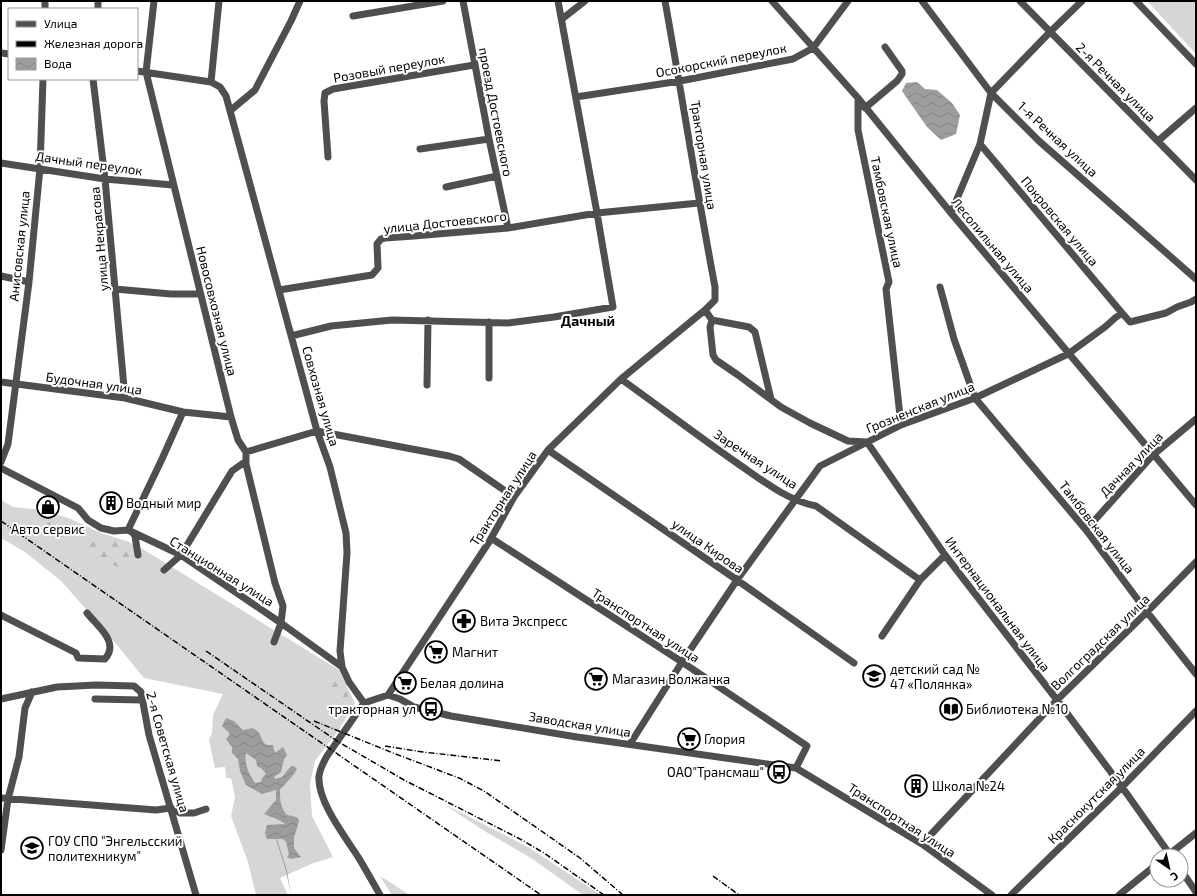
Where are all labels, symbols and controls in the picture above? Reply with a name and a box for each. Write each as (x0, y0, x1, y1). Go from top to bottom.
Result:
legend (8, 8, 138, 80)
text: Улица (44, 16, 77, 30)
text: Железная дорога (44, 36, 143, 50)
street label: Осокорский переулок (654, 39, 788, 81)
street label: 2-я Речная улица (1073, 39, 1159, 125)
street label: проезд Достоевского (476, 46, 516, 178)
street label: Розовый переулок (332, 50, 446, 86)
text: Вода (44, 56, 72, 70)
street label: 1-я Речная улица (1015, 98, 1101, 180)
street label: Тракторная улица (687, 99, 721, 211)
street label: Дачный переулок (35, 148, 144, 178)
street label: Тамбовская улица (867, 155, 907, 269)
street label: Покровская улица (1018, 173, 1102, 269)
street label: улица Некрасова (86, 186, 112, 292)
street label: Анисовская улица (5, 190, 33, 302)
street label: Лесопильная улица (949, 194, 1037, 296)
street label: улица Достоевского (383, 208, 507, 236)
street label: Новосовхозная улица (193, 244, 241, 378)
district label: Дачный (561, 312, 615, 329)
street label: Совхозная улица (299, 344, 343, 448)
street label: Будочная улица (45, 368, 143, 398)
street label: Грозненская улица (863, 378, 977, 436)
street label: Заречная улица (711, 426, 801, 492)
street label: Дачная улица (1096, 428, 1166, 500)
street label: Тракторная улица (466, 447, 540, 549)
street label: Тамбовская улица (1056, 477, 1138, 577)
building icon: Водный мир (98, 490, 124, 516)
shop icon: Авто сервис (35, 494, 61, 520)
place label: Водный мир (126, 495, 201, 511)
street label: улица Кирова (669, 515, 747, 577)
place label: Авто сервис (11, 521, 85, 537)
street label: Станционная улица (167, 532, 277, 610)
street label: Интернациональная улица (942, 533, 1054, 675)
street label: Транспортная улица (589, 584, 703, 666)
street label: Волгоградская улица (1047, 591, 1153, 693)
pharmacy icon: Вита Экспресс (451, 608, 477, 634)
place label: Вита Экспресс (480, 613, 568, 629)
supermarket icon: Магнит (423, 639, 449, 665)
place label: Магнит (452, 644, 499, 660)
place label: детский сад № 47 «Полянка» (890, 661, 980, 692)
school or university icon: детский сад № 47 «Полянка» (861, 663, 887, 689)
supermarket icon: Магазин Волжанка (583, 666, 609, 692)
supermarket icon: Белая долина (392, 670, 418, 696)
place label: Магазин Волжанка (612, 671, 730, 687)
place label: Белая долина (420, 675, 504, 691)
street label: 2-я Советская улица (143, 690, 193, 814)
bus stop icon: тракторная ул (418, 696, 444, 722)
library icon: Библиотека №10 (938, 696, 964, 722)
place label: тракторная ул (328, 701, 416, 717)
place label: Библиотека №10 (966, 701, 1068, 717)
street label: Заводская улица (528, 708, 632, 740)
supermarket icon: Глория (676, 726, 702, 752)
place label: Глория (704, 731, 745, 747)
street label: Краснокутская улица (1044, 743, 1148, 847)
bus stop icon: ОАО"Трансмаш" (766, 759, 792, 785)
place label: ОАО"Трансмаш" (667, 764, 764, 780)
building icon: Школа №24 (903, 773, 929, 799)
place label: Школа №24 (932, 778, 1005, 794)
street label: Транспортная улица (845, 779, 959, 861)
place label: ГОУ СПО "Энгельсский политехникум" (48, 833, 182, 864)
school or university icon: ГОУ СПО "Энгельсский политехникум" (19, 835, 45, 861)
north arrow (1149, 848, 1189, 888)
text: С (1168, 870, 1181, 884)

